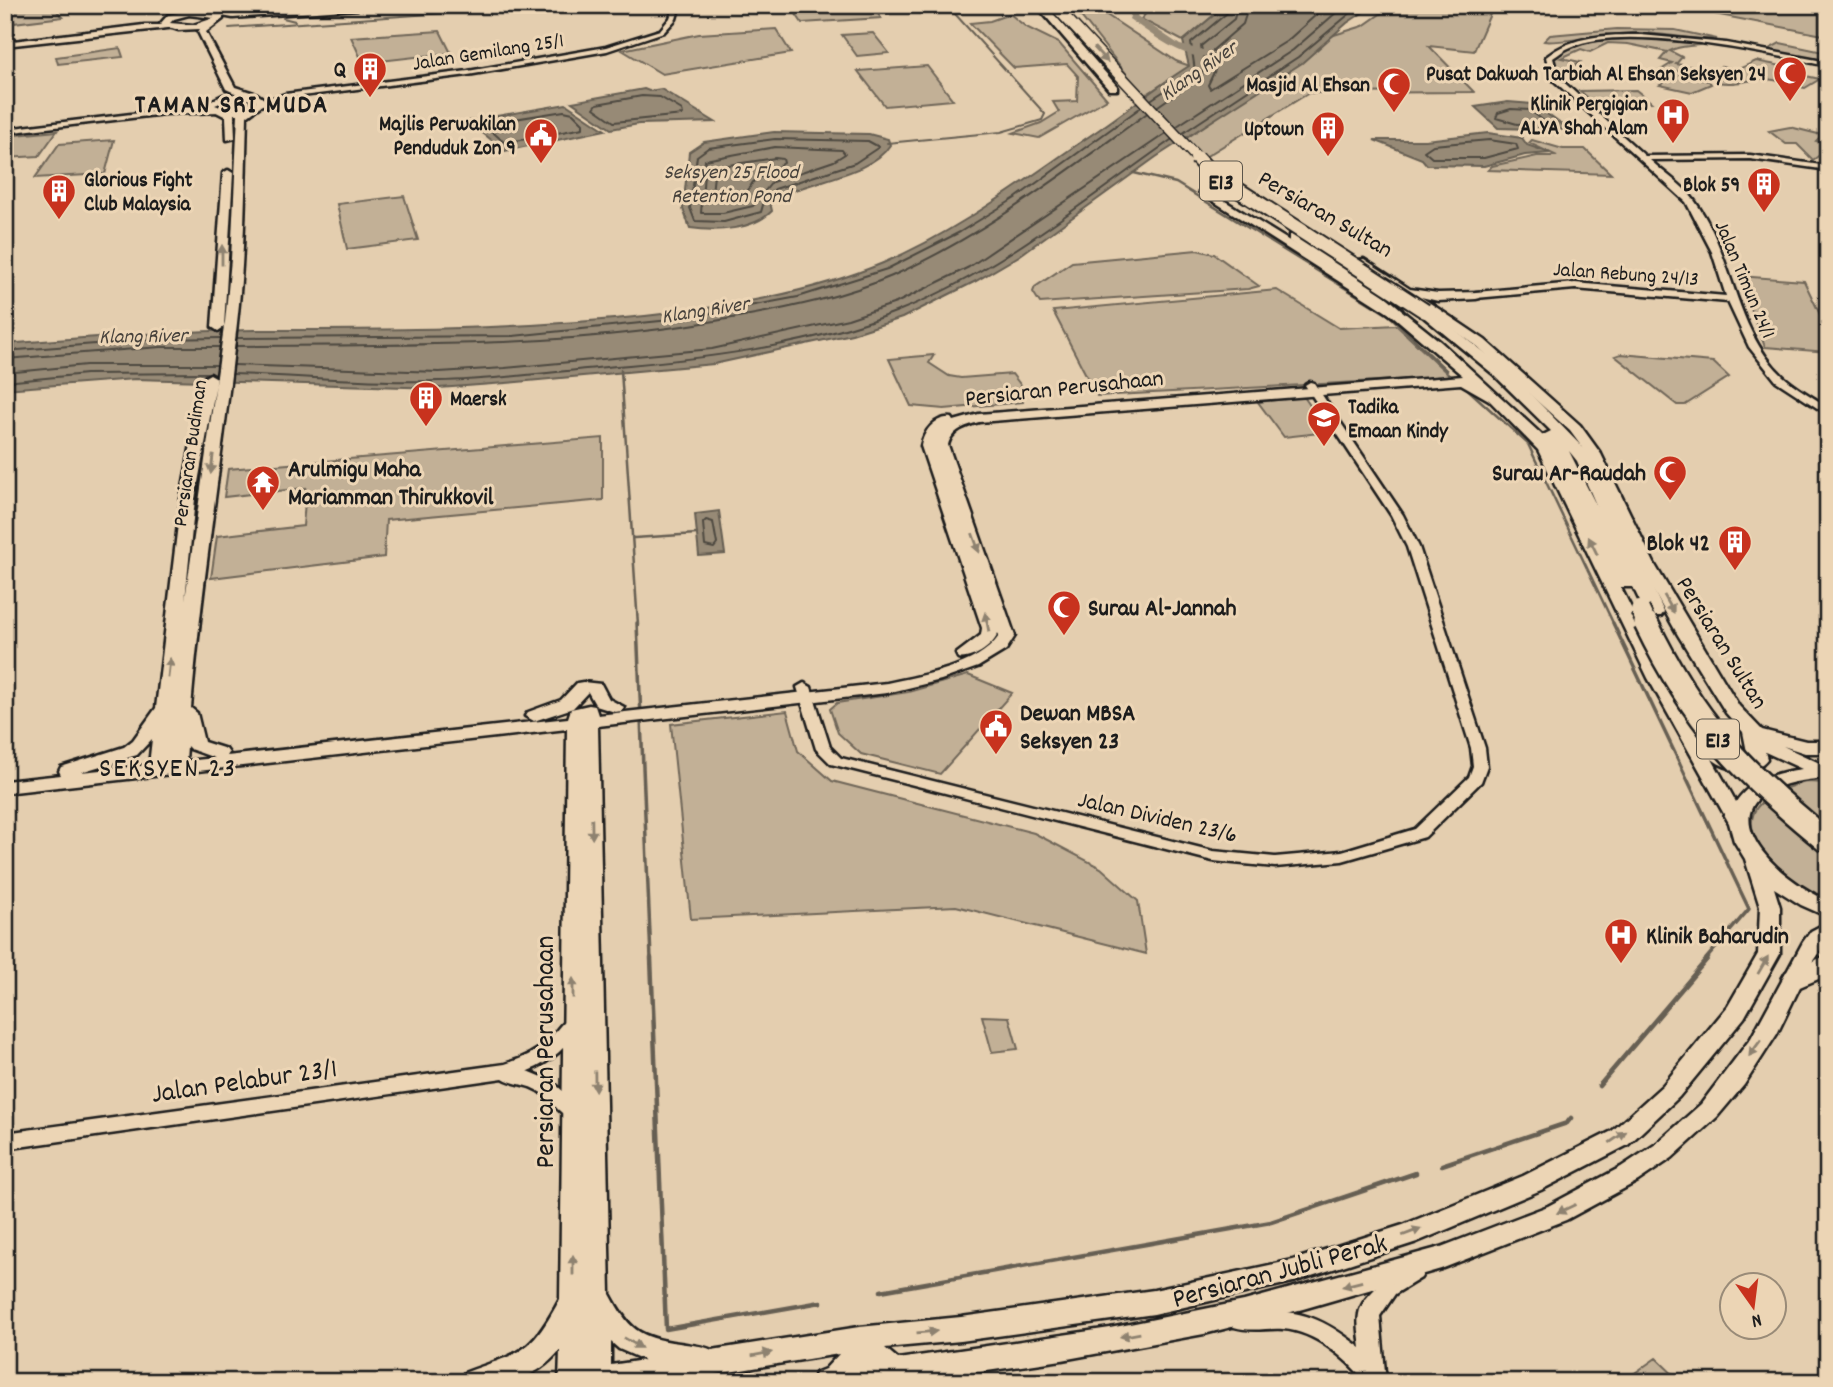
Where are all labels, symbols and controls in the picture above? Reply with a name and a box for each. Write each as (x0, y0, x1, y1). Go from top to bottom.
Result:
street label: Jalan Gemilang 25/1 (411, 27, 566, 81)
water label: Klang River (1155, 34, 1246, 110)
one-way arrow (1092, 46, 1108, 63)
building icon: Q (351, 50, 389, 99)
mosque icon: Pusat Dakwah Tarbiah Al Ehsan Seksyen 24 (1771, 54, 1809, 103)
place label: Q (334, 57, 346, 87)
place label: Pusat Dakwah Tarbiah Al Ehsan Seksyen 24 (1426, 61, 1766, 91)
mosque icon: Masjid Al Ehsan (1375, 65, 1413, 114)
place label: Masjid Al Ehsan (1246, 72, 1370, 102)
district label: TAMAN SRI MUDA (135, 88, 329, 125)
place label: Klinik Pergigian ALYA Shah Alam (1520, 91, 1648, 145)
hospital icon: Klinik Pergigian ALYA Shah Alam (1654, 96, 1692, 145)
building icon: Uptown (1309, 109, 1347, 158)
place label: Majlis Perwakilan Penduduk Zon 9 (379, 111, 516, 165)
public building icon: Majlis Perwakilan Penduduk Zon 9 (522, 116, 560, 165)
place label: Uptown (1244, 116, 1304, 146)
water label: Seksyen 25 Flood Retention Pond (664, 159, 802, 213)
road number: E13 (1200, 162, 1242, 200)
street label: Persiaran Sultan (1251, 163, 1398, 268)
building icon: Blok 59 (1745, 165, 1783, 214)
place label: Glorious Fight Club Malaysia (84, 167, 193, 221)
building icon: Glorious Fight Club Malaysia (40, 172, 78, 221)
place label: Blok 59 (1683, 172, 1740, 202)
street label: Jalan Timun 24/1 (1705, 217, 1782, 344)
one-way arrow (216, 243, 228, 265)
street label: Jalan Rebung 24/13 (1552, 256, 1700, 296)
water label: Klang River (660, 290, 754, 334)
water label: Klang River (99, 322, 190, 354)
street label: Persiaran Perusahaan (963, 363, 1165, 417)
street label: Persiaran Budiman (167, 378, 217, 529)
building icon: Maersk (407, 379, 445, 428)
place label: Maersk (450, 386, 507, 416)
place label: Tadika Emaan Kindy (1348, 394, 1449, 448)
school or university icon: Tadika Emaan Kindy (1305, 399, 1343, 448)
one-way arrow (207, 453, 218, 475)
mosque icon: Surau Ar-Raudah (1651, 453, 1689, 502)
place label: Arulmigu Maha Mariamman Thirukkovil (288, 454, 494, 516)
place label: Surau Ar-Raudah (1492, 458, 1646, 492)
temple icon: Arulmigu Maha Mariamman Thirukkovil (244, 463, 282, 512)
building icon: Blok 42 (1716, 523, 1754, 572)
place label: Blok 42 (1646, 528, 1710, 562)
one-way arrow (971, 533, 982, 554)
one-way arrow (1587, 536, 1599, 556)
street label: Persiaran Sultan (1666, 571, 1775, 717)
mosque icon: Surau Al-Jannah (1045, 588, 1083, 637)
place label: Surau Al-Jannah (1088, 593, 1236, 627)
one-way arrow (1663, 594, 1675, 613)
one-way arrow (981, 611, 992, 633)
one-way arrow (164, 657, 175, 679)
place label: Dewan MBSA Seksyen 23 (1020, 698, 1135, 760)
public building icon: Dewan MBSA Seksyen 23 (977, 707, 1015, 756)
road number: E13 (1697, 720, 1739, 758)
district label: SEKSYEN 23 (99, 751, 237, 791)
street label: Jalan Dividen 23/6 (1074, 784, 1240, 854)
one-way arrow (586, 818, 598, 840)
hospital icon: Klinik Baharudin (1602, 916, 1640, 965)
place label: Klinik Baharudin (1646, 921, 1789, 955)
street label: Persiaran Perusahaan (528, 936, 568, 1168)
one-way arrow (1757, 955, 1769, 974)
one-way arrow (567, 977, 579, 999)
one-way arrow (1748, 1039, 1762, 1058)
street label: Jalan Pelabur 23/1 (149, 1051, 340, 1117)
one-way arrow (589, 1070, 600, 1092)
one-way arrow (1608, 1131, 1628, 1144)
one-way arrow (1556, 1203, 1576, 1215)
street label: Persiaran Jubli Perak (1168, 1226, 1392, 1322)
one-way arrow (1401, 1226, 1422, 1237)
one-way arrow (567, 1253, 579, 1275)
north arrow (1717, 1272, 1787, 1342)
one-way arrow (1340, 1279, 1362, 1290)
text: N (1748, 1305, 1764, 1333)
one-way arrow (916, 1327, 938, 1338)
one-way arrow (1119, 1330, 1141, 1341)
one-way arrow (623, 1337, 642, 1349)
one-way arrow (751, 1349, 773, 1360)

